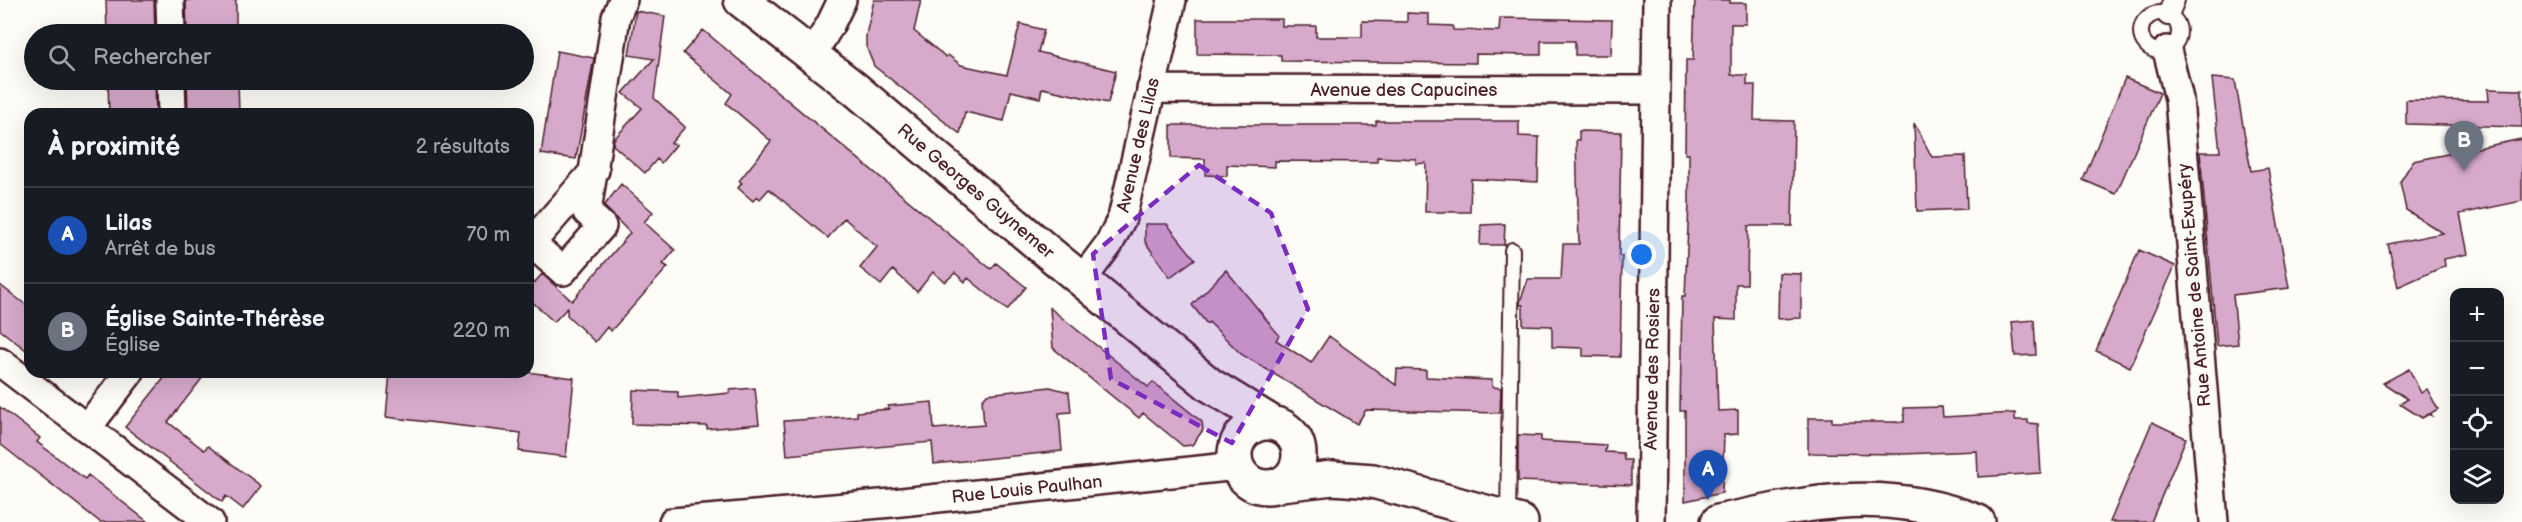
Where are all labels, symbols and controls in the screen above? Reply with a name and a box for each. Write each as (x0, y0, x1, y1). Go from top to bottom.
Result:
search box (24, 24, 534, 90)
icon: search (45, 41, 78, 74)
text: Rechercher (93, 44, 211, 71)
street label: Avenue des Lilas (1113, 76, 1164, 215)
street label: Avenue des Capucines (1311, 80, 1497, 101)
street label: Rue Georges Guynemer (893, 120, 1059, 263)
pin: B (2444, 122, 2484, 171)
text: À proximité (48, 132, 180, 163)
text: 2 résultats (416, 135, 510, 159)
street label: Rue Antoine de Saint-Exupéry (2173, 161, 2216, 408)
text: Lilas (105, 210, 152, 237)
text: A (61, 223, 74, 247)
text: 70 m (466, 223, 510, 247)
text: Arrêt de bus (105, 237, 216, 261)
your location (1627, 240, 1656, 269)
street label: Avenue des Rosiers (1641, 288, 1664, 450)
map controls (2450, 288, 2504, 504)
button: + (2450, 288, 2504, 342)
text: Église Sainte-Thérèse (105, 306, 325, 333)
text: B (60, 319, 75, 343)
text: 220 m (453, 319, 510, 343)
text: Église (105, 333, 160, 357)
button: − (2450, 342, 2504, 396)
button: locate (2450, 396, 2504, 450)
pin: A (1688, 450, 1728, 500)
button: layers (2450, 450, 2504, 504)
street label: Rue Louis Paulhan (951, 471, 1103, 508)

